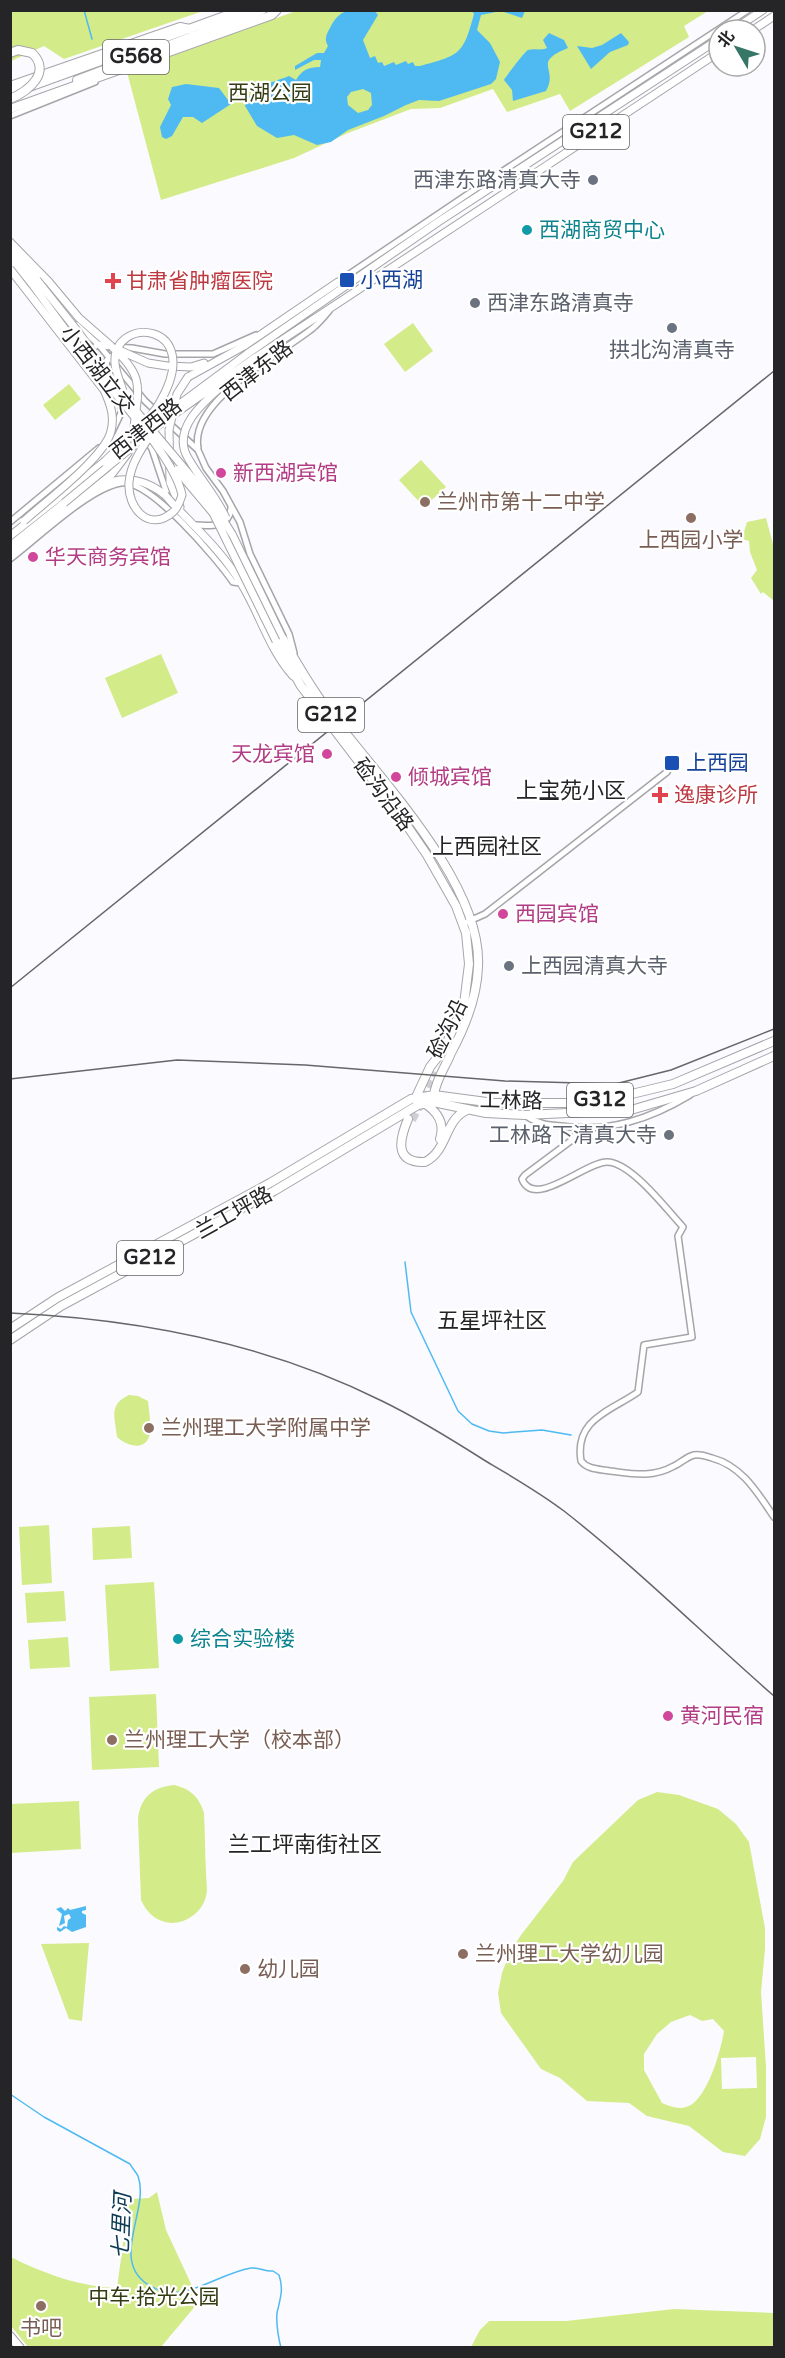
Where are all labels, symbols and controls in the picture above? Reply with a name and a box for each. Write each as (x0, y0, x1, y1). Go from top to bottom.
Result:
north arrow (707, 18, 767, 78)
text: 北 (713, 27, 739, 52)
road number: G568 (103, 40, 169, 74)
park label: 西湖公园 (228, 81, 312, 106)
road number: G212 (563, 115, 629, 149)
place label: 西津东路清真大寺 (413, 168, 581, 193)
marker: 西津东路清真大寺 (586, 173, 600, 187)
place label: 西湖商贸中心 (539, 218, 665, 243)
marker: 西湖商贸中心 (520, 223, 534, 237)
place label: 小西湖 (360, 268, 423, 293)
place label: 甘肃省肿瘤医院 (126, 269, 273, 294)
marker: 小西湖 (338, 271, 356, 289)
marker: 甘肃省肿瘤医院 (104, 272, 122, 290)
place label: 西津东路清真寺 (487, 291, 634, 316)
marker: 西津东路清真寺 (468, 296, 482, 310)
street label: 小西湖立交 (55, 321, 139, 419)
marker: 拱北沟清真寺 (665, 321, 679, 335)
street label: 西津东路 (216, 335, 298, 407)
place label: 拱北沟清真寺 (609, 338, 735, 363)
street label: 西津西路 (105, 393, 187, 465)
place label: 新西湖宾馆 (233, 461, 338, 486)
marker: 新西湖宾馆 (214, 466, 228, 480)
place label: 兰州市第十二中学 (437, 490, 605, 515)
marker: 兰州市第十二中学 (418, 495, 432, 509)
marker: 上西园小学 (684, 511, 698, 525)
place label: 上西园小学 (639, 528, 744, 553)
place label: 华天商务宾馆 (45, 545, 171, 570)
marker: 华天商务宾馆 (26, 550, 40, 564)
road number: G212 (298, 698, 364, 732)
place label: 天龙宾馆 (231, 742, 315, 767)
marker: 天龙宾馆 (320, 747, 334, 761)
place label: 上西园 (686, 751, 749, 776)
street label: 硷沟沿路 (348, 754, 418, 836)
marker: 上西园 (663, 754, 681, 772)
place label: 倾城宾馆 (408, 765, 492, 790)
marker: 倾城宾馆 (389, 770, 403, 784)
district label: 上宝苑小区 (516, 778, 626, 804)
place label: 逸康诊所 (674, 783, 758, 808)
marker: 逸康诊所 (651, 786, 669, 804)
district label: 上西园社区 (432, 834, 542, 860)
place label: 西园宾馆 (515, 902, 599, 927)
marker: 西园宾馆 (496, 907, 510, 921)
place label: 上西园清真大寺 (521, 954, 668, 979)
marker: 上西园清真大寺 (502, 959, 516, 973)
street label: 硷沟沿 (423, 995, 473, 1063)
road number: G312 (567, 1083, 633, 1117)
street label: 工林路 (479, 1088, 543, 1114)
place label: 工林路下清真大寺 (489, 1123, 657, 1148)
marker: 工林路下清真大寺 (662, 1128, 676, 1142)
street label: 兰工坪路 (191, 1182, 277, 1244)
road number: G212 (117, 1241, 183, 1275)
district label: 五星坪社区 (437, 1308, 547, 1334)
place label: 兰州理工大学附属中学 (161, 1416, 371, 1441)
marker: 兰州理工大学附属中学 (142, 1421, 156, 1435)
place label: 综合实验楼 (190, 1627, 295, 1652)
marker: 综合实验楼 (171, 1632, 185, 1646)
place label: 黄河民宿 (680, 1704, 764, 1729)
marker: 黄河民宿 (661, 1709, 675, 1723)
place label: 兰州理工大学（校本部） (124, 1728, 355, 1753)
marker: 兰州理工大学（校本部） (105, 1733, 119, 1747)
district label: 兰工坪南街社区 (228, 1832, 382, 1858)
place label: 兰州理工大学幼儿园 (475, 1942, 664, 1967)
marker: 兰州理工大学幼儿园 (456, 1947, 470, 1961)
place label: 幼儿园 (257, 1957, 320, 1982)
marker: 幼儿园 (238, 1962, 252, 1976)
water label: 七里河 (108, 2189, 136, 2259)
park label: 中车·拾光公园 (88, 2285, 220, 2310)
marker: 书吧 (34, 2299, 48, 2313)
place label: 书吧 (20, 2316, 62, 2341)

